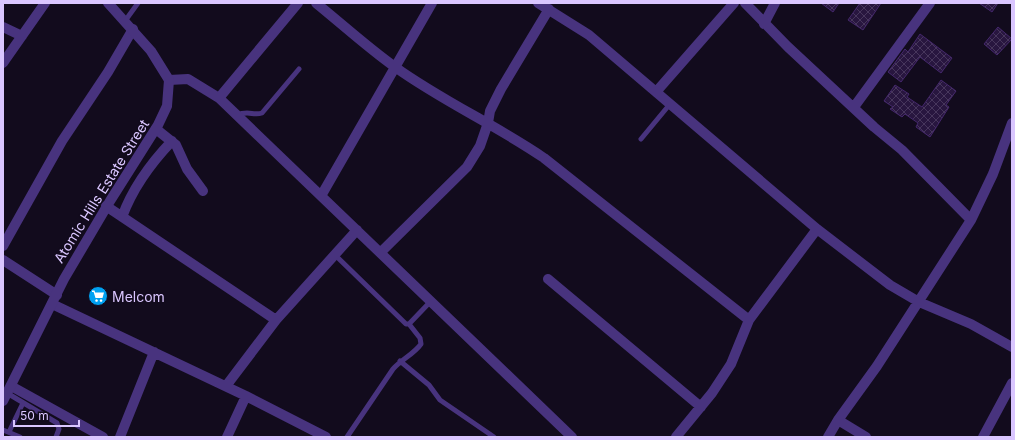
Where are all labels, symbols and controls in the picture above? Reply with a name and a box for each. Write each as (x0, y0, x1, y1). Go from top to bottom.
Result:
street label: Atomic Hills Estate Street (50, 116, 152, 266)
supermarket icon: Melcom (87, 285, 109, 307)
place label: Melcom (112, 288, 165, 305)
scale bar (14, 402, 79, 428)
text: 50 m (20, 408, 49, 423)

